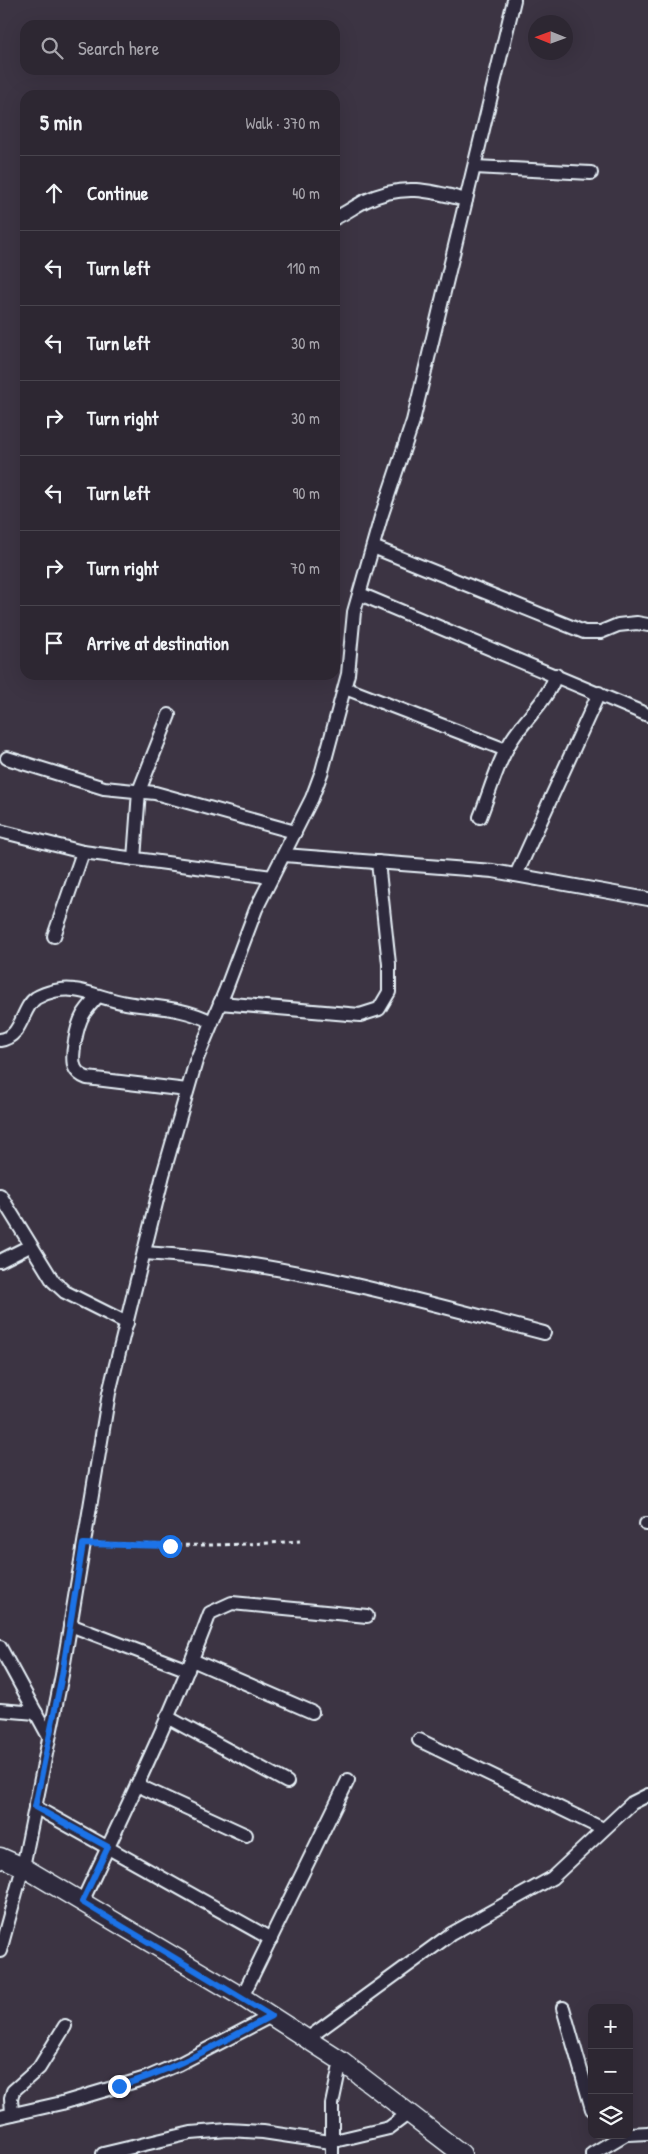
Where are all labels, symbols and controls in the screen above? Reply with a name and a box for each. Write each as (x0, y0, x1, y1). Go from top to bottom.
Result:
north arrow (528, 15, 573, 60)
search box (20, 20, 340, 75)
icon: search (38, 34, 66, 62)
text: Search here (78, 35, 159, 61)
text: 5 min (40, 108, 82, 137)
text: Walk · 370 m (246, 112, 320, 134)
icon: ahead (40, 179, 68, 207)
text: Continue (87, 180, 148, 206)
text: 40 m (292, 182, 320, 204)
icon: left (40, 254, 68, 282)
text: Turn left (87, 255, 150, 281)
text: 110 m (287, 257, 320, 279)
icon: left (40, 329, 68, 357)
text: Turn left (87, 330, 150, 356)
text: 30 m (291, 332, 320, 354)
icon: right (40, 404, 68, 432)
text: Turn right (87, 405, 158, 431)
text: 30 m (291, 407, 320, 429)
icon: left (40, 479, 68, 507)
text: Turn left (87, 480, 150, 506)
text: 90 m (292, 482, 320, 504)
icon: right (40, 554, 68, 582)
text: Turn right (87, 555, 158, 581)
text: 70 m (290, 557, 320, 579)
icon: arrive (40, 629, 68, 657)
text: Arrive at destination (87, 630, 229, 656)
route start (159, 1535, 182, 1558)
map controls (588, 2004, 633, 2139)
button: + (588, 2004, 633, 2049)
button: − (588, 2049, 633, 2094)
route end (108, 2075, 131, 2098)
button: layers (588, 2094, 633, 2139)

